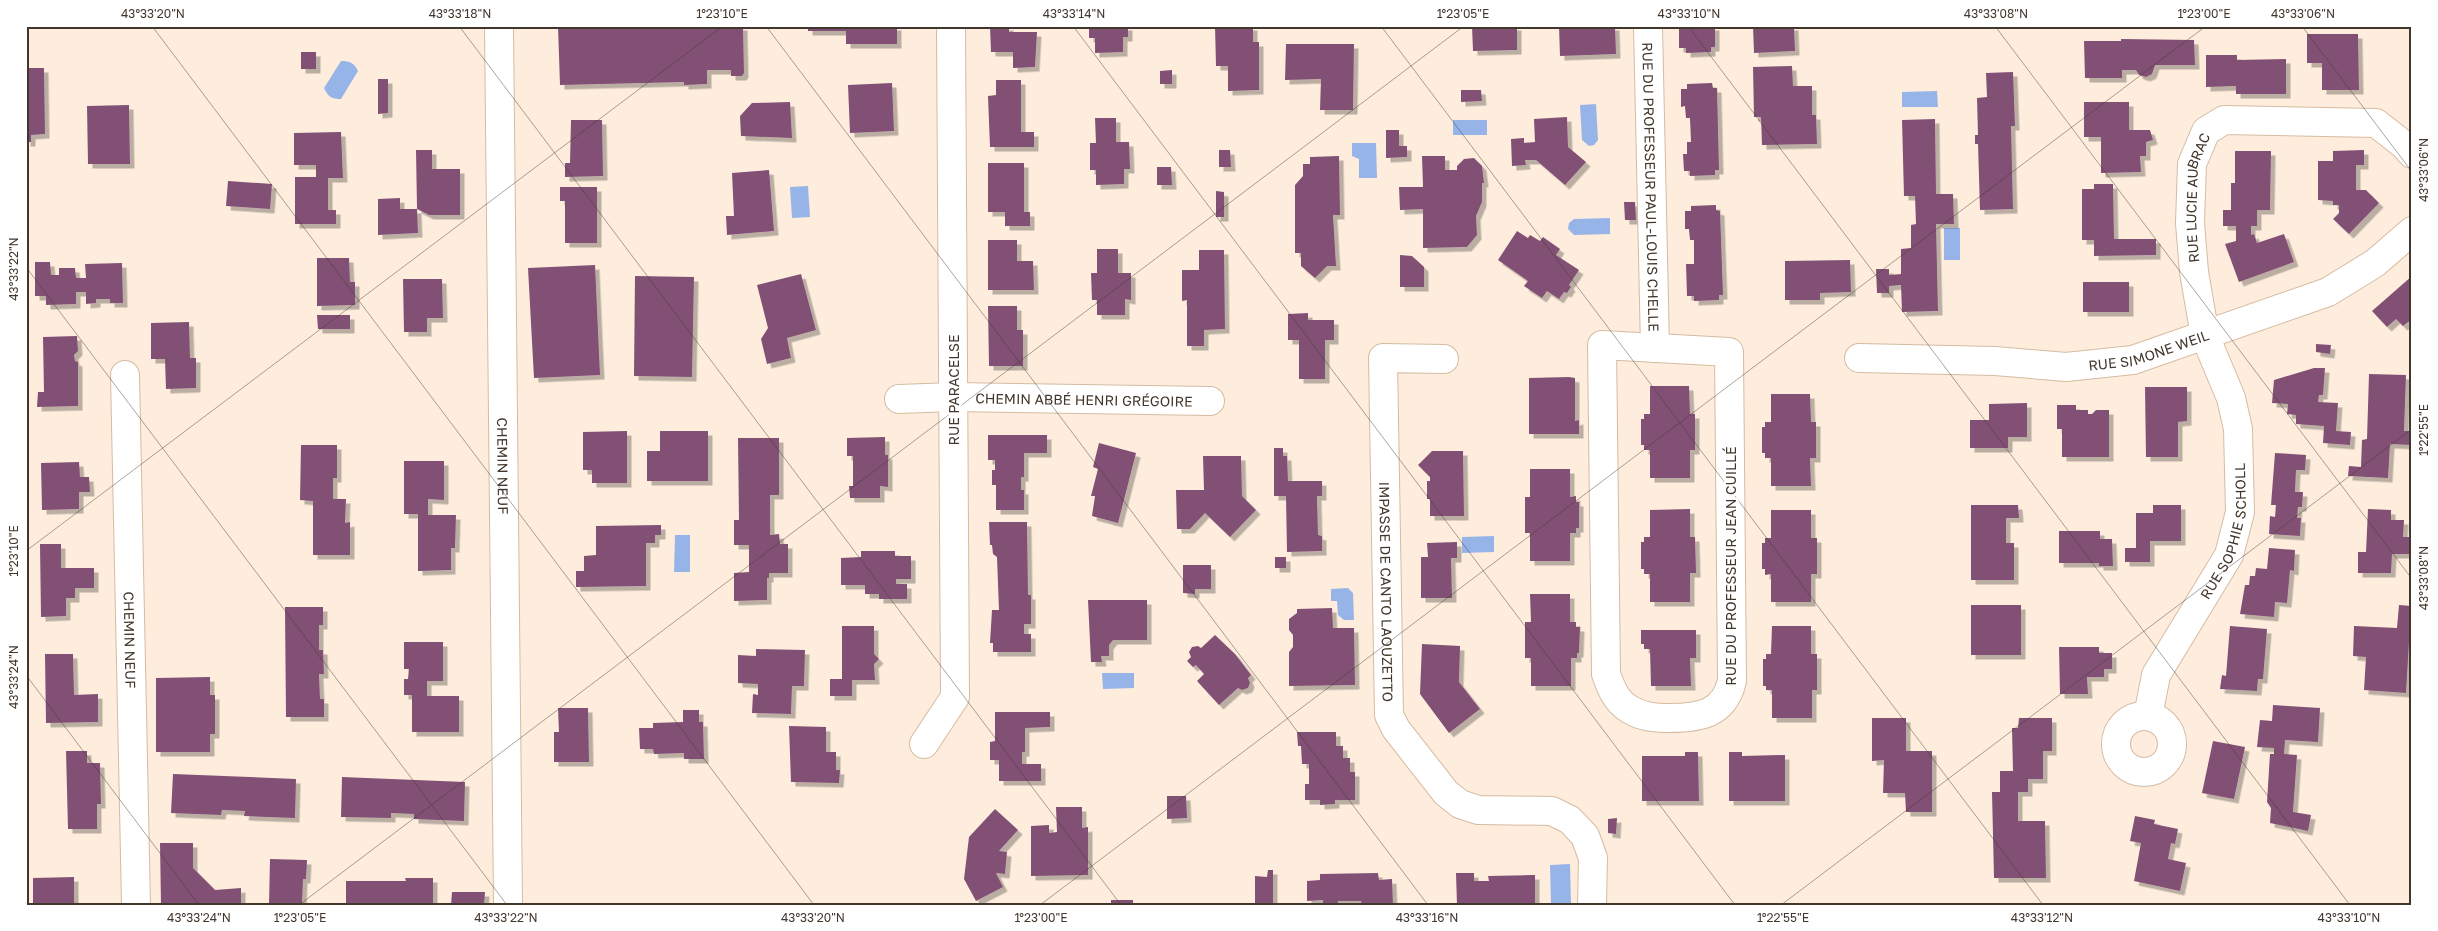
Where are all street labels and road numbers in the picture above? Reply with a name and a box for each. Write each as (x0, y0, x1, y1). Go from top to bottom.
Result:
street label: RUE DU PROFESSEUR PAUL-LOUIS CHELLE (1640, 42, 1663, 332)
street label: RUE LUCIE AUBRAC (2181, 130, 2213, 263)
street label: RUE SIMONE WEIL (2087, 326, 2211, 373)
street label: RUE PARACELSE (945, 335, 962, 445)
street label: CHEMIN ABBÉ HENRI GRÉGOIRE (975, 389, 1193, 409)
street label: CHEMIN NEUF (495, 417, 513, 515)
street label: RUE DU PROFESSEUR JEAN CUILLÉ (1722, 446, 1739, 686)
street label: RUE SOPHIE SCHOLL (2196, 463, 2249, 602)
street label: IMPASSE DE CANTO LAOUZETTO (1377, 482, 1397, 702)
street label: CHEMIN NEUF (121, 591, 140, 689)

